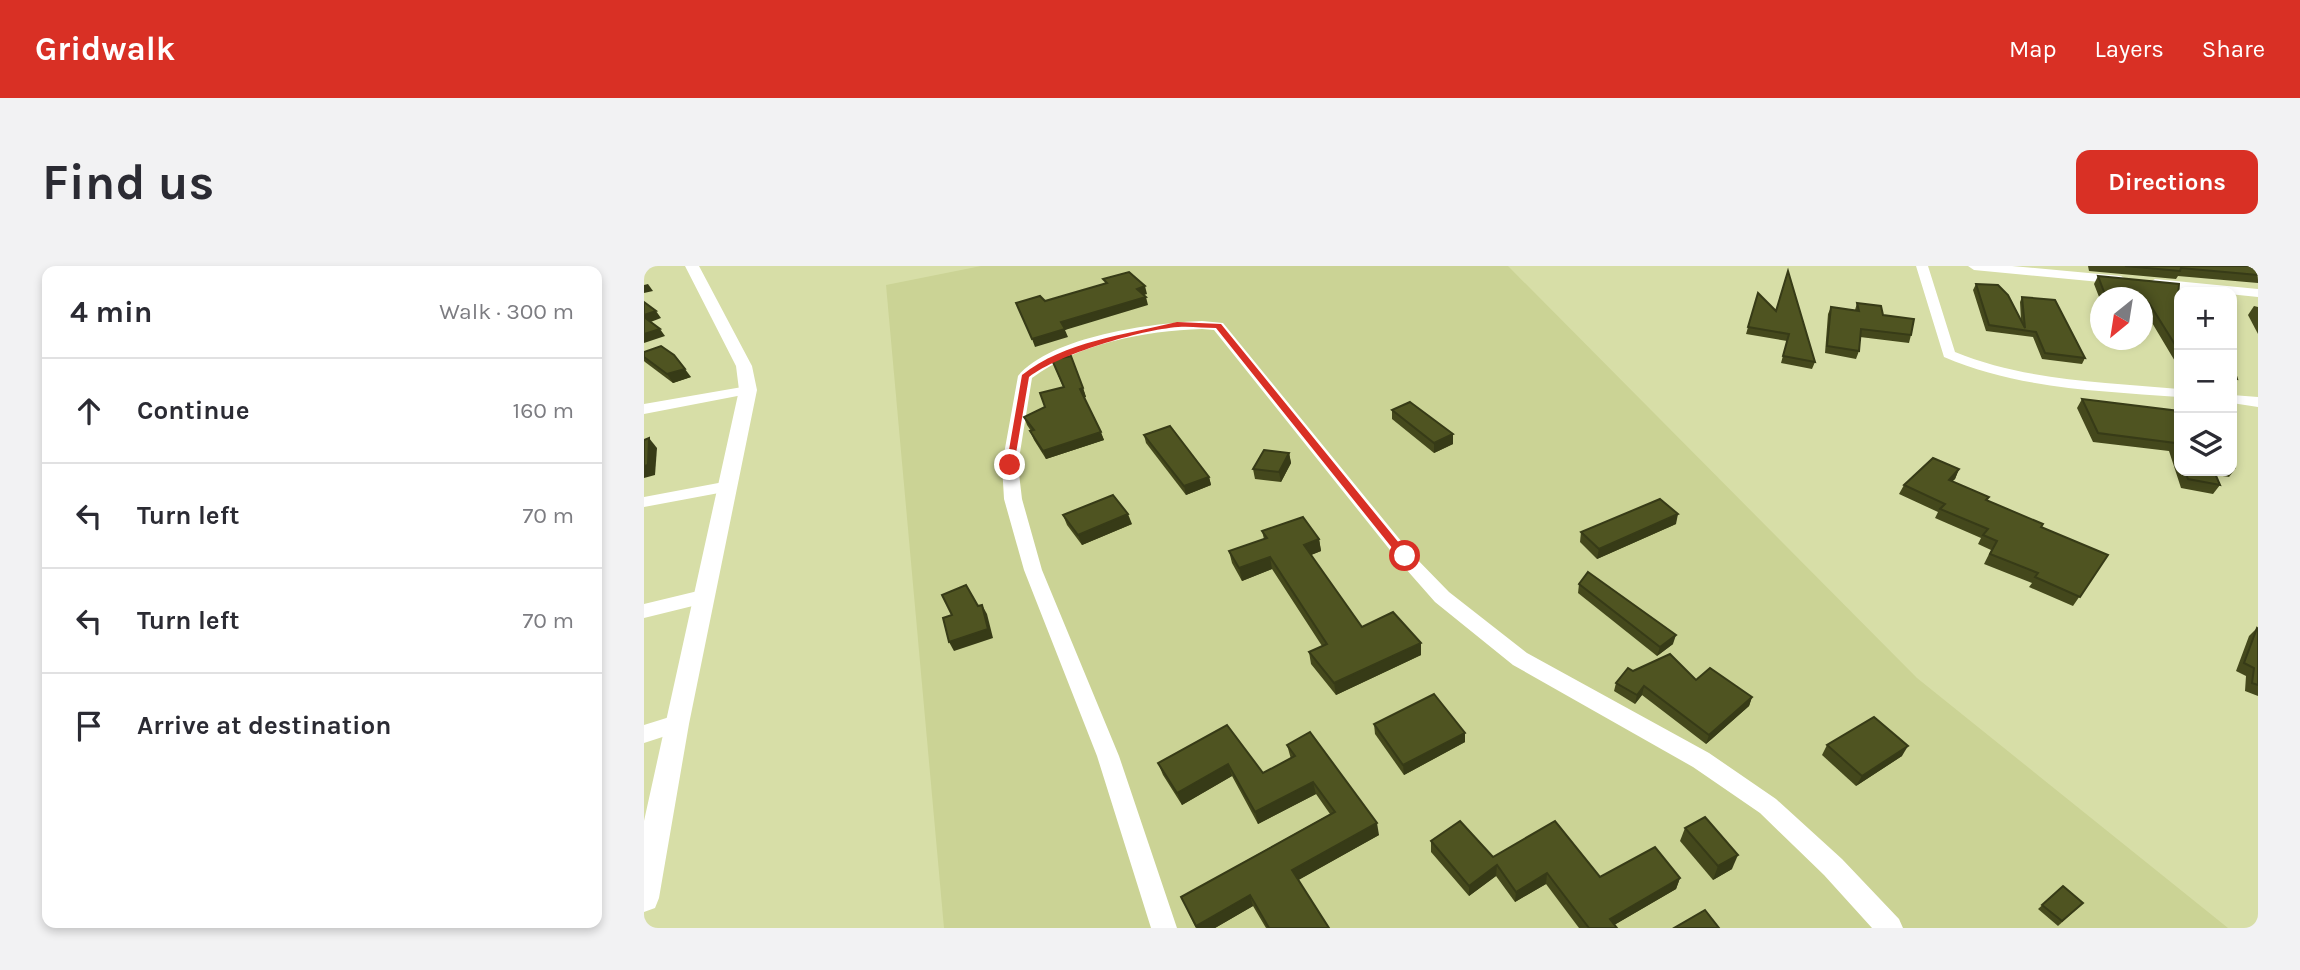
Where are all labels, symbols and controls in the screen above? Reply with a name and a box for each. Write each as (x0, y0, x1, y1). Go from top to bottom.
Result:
text: Gridwalk (35, 30, 175, 68)
text: Map (2009, 35, 2057, 63)
text: Layers (2095, 35, 2164, 63)
text: Share (2202, 35, 2265, 63)
button: Directions (2076, 150, 2258, 214)
text: Find us (42, 154, 214, 211)
north arrow (2090, 287, 2153, 350)
map controls (2174, 287, 2237, 476)
button: + (2174, 287, 2237, 350)
text: 4 min (70, 294, 152, 330)
text: Walk · 300 m (439, 298, 574, 325)
button: − (2174, 350, 2237, 413)
icon: ahead (70, 392, 108, 430)
text: Continue (137, 395, 249, 426)
text: 160 m (513, 397, 574, 424)
button: layers (2174, 413, 2237, 476)
route end (994, 449, 1025, 480)
icon: left (70, 497, 108, 535)
text: Turn left (137, 500, 239, 531)
text: 70 m (523, 502, 574, 529)
route start (1389, 540, 1420, 571)
icon: left (70, 602, 108, 640)
text: Turn left (137, 605, 239, 636)
text: 70 m (523, 607, 574, 634)
icon: arrive (70, 707, 108, 745)
text: Arrive at destination (137, 710, 391, 741)

